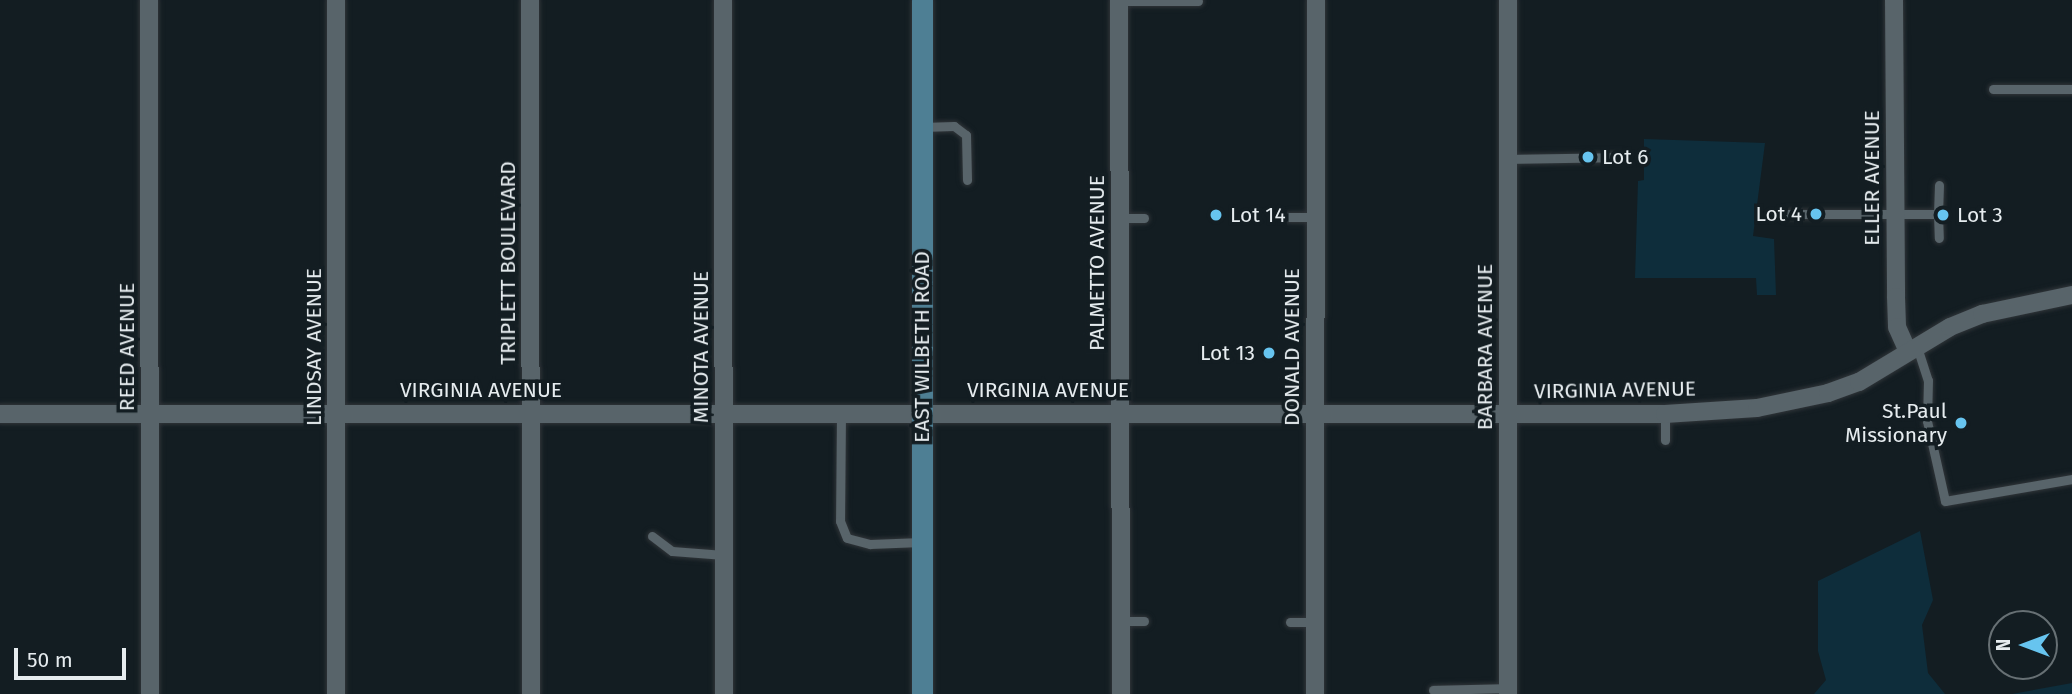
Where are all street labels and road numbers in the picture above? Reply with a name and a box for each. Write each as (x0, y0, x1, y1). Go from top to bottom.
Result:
street label: ELLER AVENUE (1859, 110, 1885, 246)
street label: TRIPLETT BOULEVARD (495, 161, 521, 365)
street label: PALMETTO AVENUE (1084, 175, 1110, 351)
street label: EAST WILBETH ROAD (909, 251, 935, 443)
street label: BARBARA AVENUE (1472, 264, 1498, 430)
street label: LINDSAY AVENUE (301, 268, 327, 426)
street label: DONALD AVENUE (1279, 268, 1305, 426)
street label: MINOTA AVENUE (688, 271, 714, 423)
street label: REED AVENUE (114, 283, 140, 411)
street label: VIRGINIA AVENUE (1534, 376, 1696, 404)
street label: VIRGINIA AVENUE (400, 377, 562, 403)
street label: VIRGINIA AVENUE (967, 377, 1129, 403)

